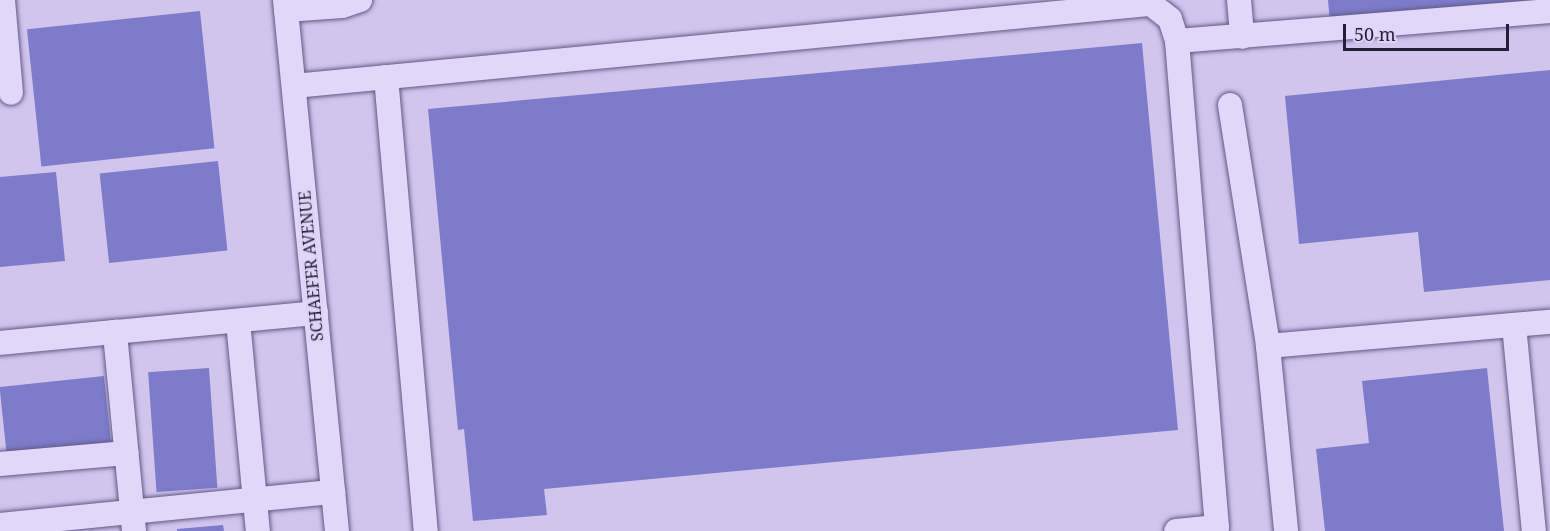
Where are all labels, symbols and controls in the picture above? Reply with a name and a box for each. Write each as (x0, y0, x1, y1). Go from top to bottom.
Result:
scale bar (1346, 12, 1512, 50)
text: 50 m (1354, 22, 1396, 46)
street label: SCHAEFER AVENUE (295, 190, 327, 342)

